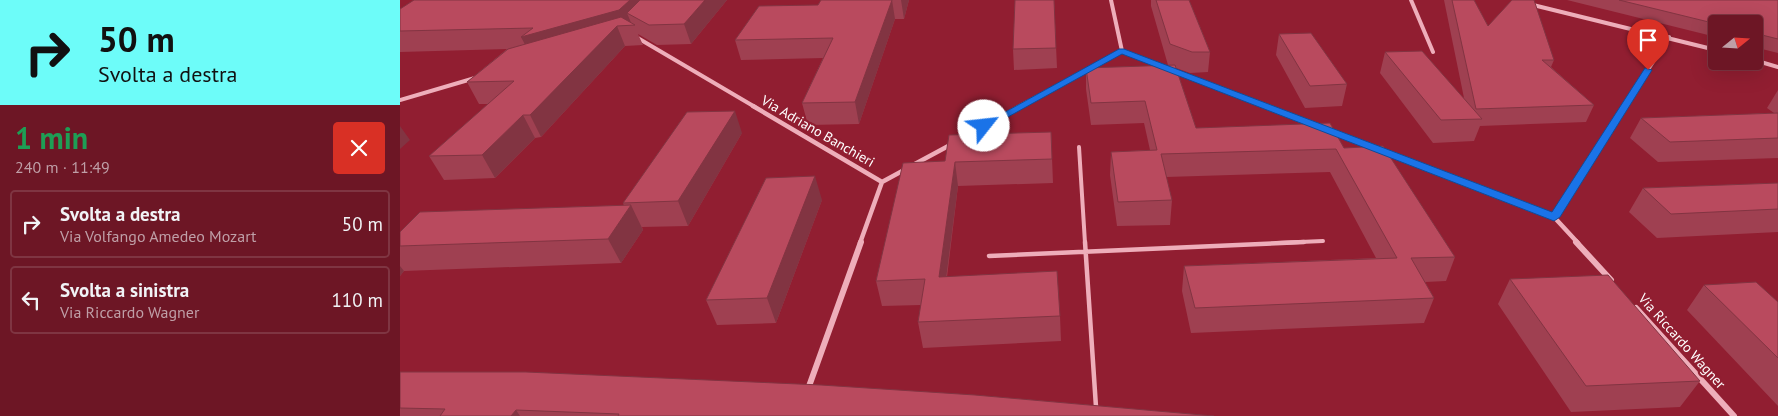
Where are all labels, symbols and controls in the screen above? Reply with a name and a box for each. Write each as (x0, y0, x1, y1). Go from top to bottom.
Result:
north arrow (1708, 15, 1762, 70)
map controls (1708, 15, 1763, 70)
text: 50 m (98, 16, 175, 62)
pin (1627, 19, 1669, 70)
icon: right (15, 20, 80, 85)
icon: arrive (1634, 26, 1662, 54)
text: Svolta a destra (98, 60, 237, 88)
street label: Via Adriano Banchieri (757, 91, 878, 171)
position arrow (957, 99, 1009, 151)
text: 1 min (15, 118, 88, 157)
button: close (333, 122, 385, 174)
text: 240 m · 11:49 (15, 157, 110, 177)
text: Svolta a destra (60, 202, 181, 226)
icon: right (17, 210, 45, 238)
text: 50 m (342, 212, 383, 236)
text: Via Volfango Amedeo Mozart (60, 226, 257, 246)
text: Svolta a sinistra (60, 278, 189, 302)
icon: left (17, 286, 45, 314)
text: 110 m (331, 288, 383, 312)
street label: Via Riccardo Wagner (1634, 289, 1730, 393)
text: Via Riccardo Wagner (60, 302, 199, 322)

